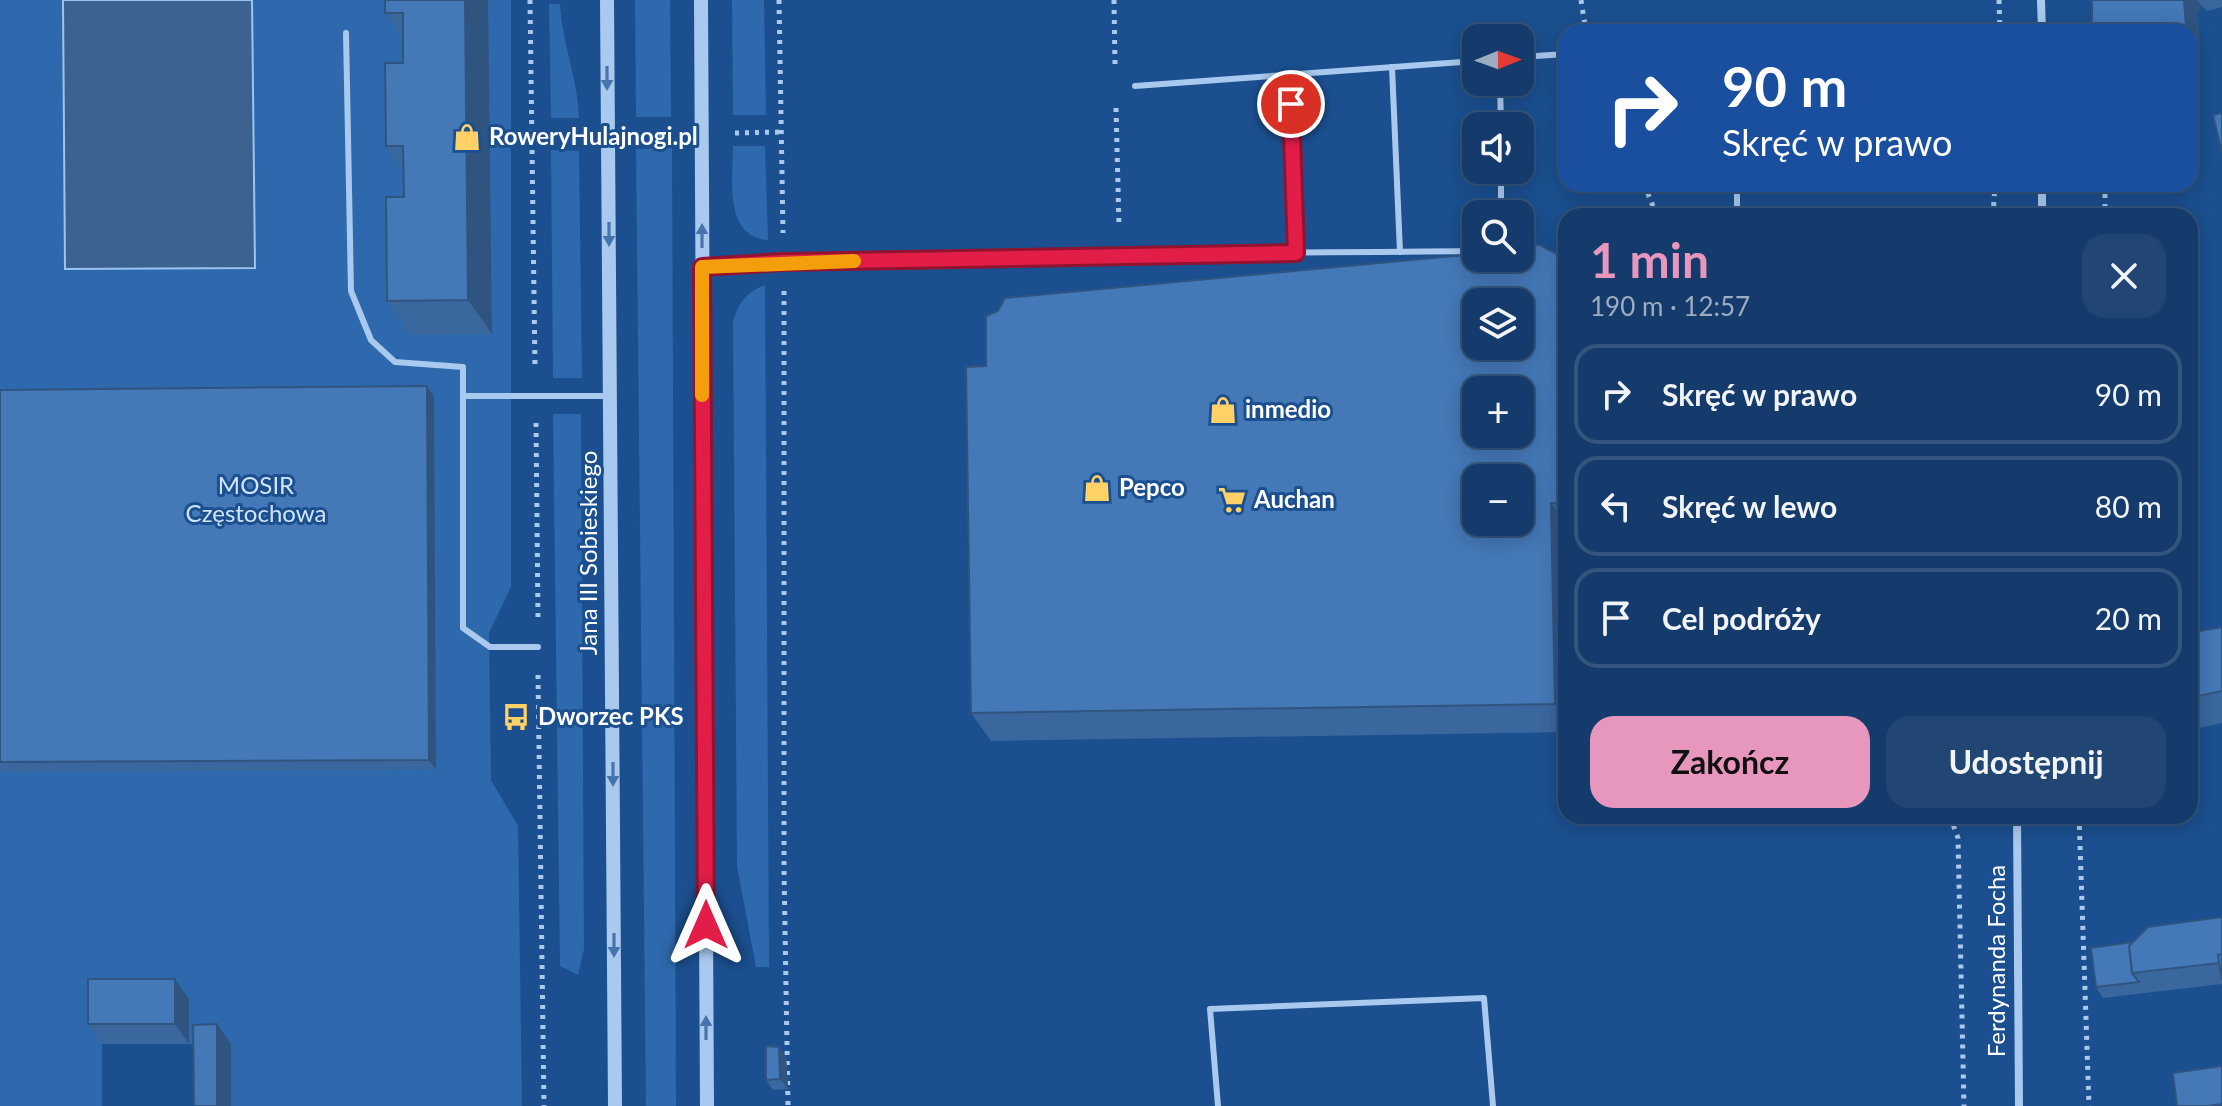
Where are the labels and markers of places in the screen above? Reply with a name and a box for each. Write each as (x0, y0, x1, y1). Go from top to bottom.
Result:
pin (1257, 70, 1325, 138)
place label: RoweryHulajnogi.pl (489, 121, 698, 150)
shop icon: RoweryHulajnogi.pl (452, 122, 482, 152)
place label: inmedio (1245, 394, 1331, 423)
shop icon: inmedio (1208, 395, 1238, 425)
place label: Pepco (1119, 472, 1185, 501)
shop icon: Pepco (1082, 473, 1112, 503)
place label: Auchan (1253, 484, 1335, 513)
supermarket icon: Auchan (1217, 485, 1247, 515)
place label: Dworzec PKS (538, 701, 684, 730)
bus stop icon: Dworzec PKS (501, 702, 531, 732)

